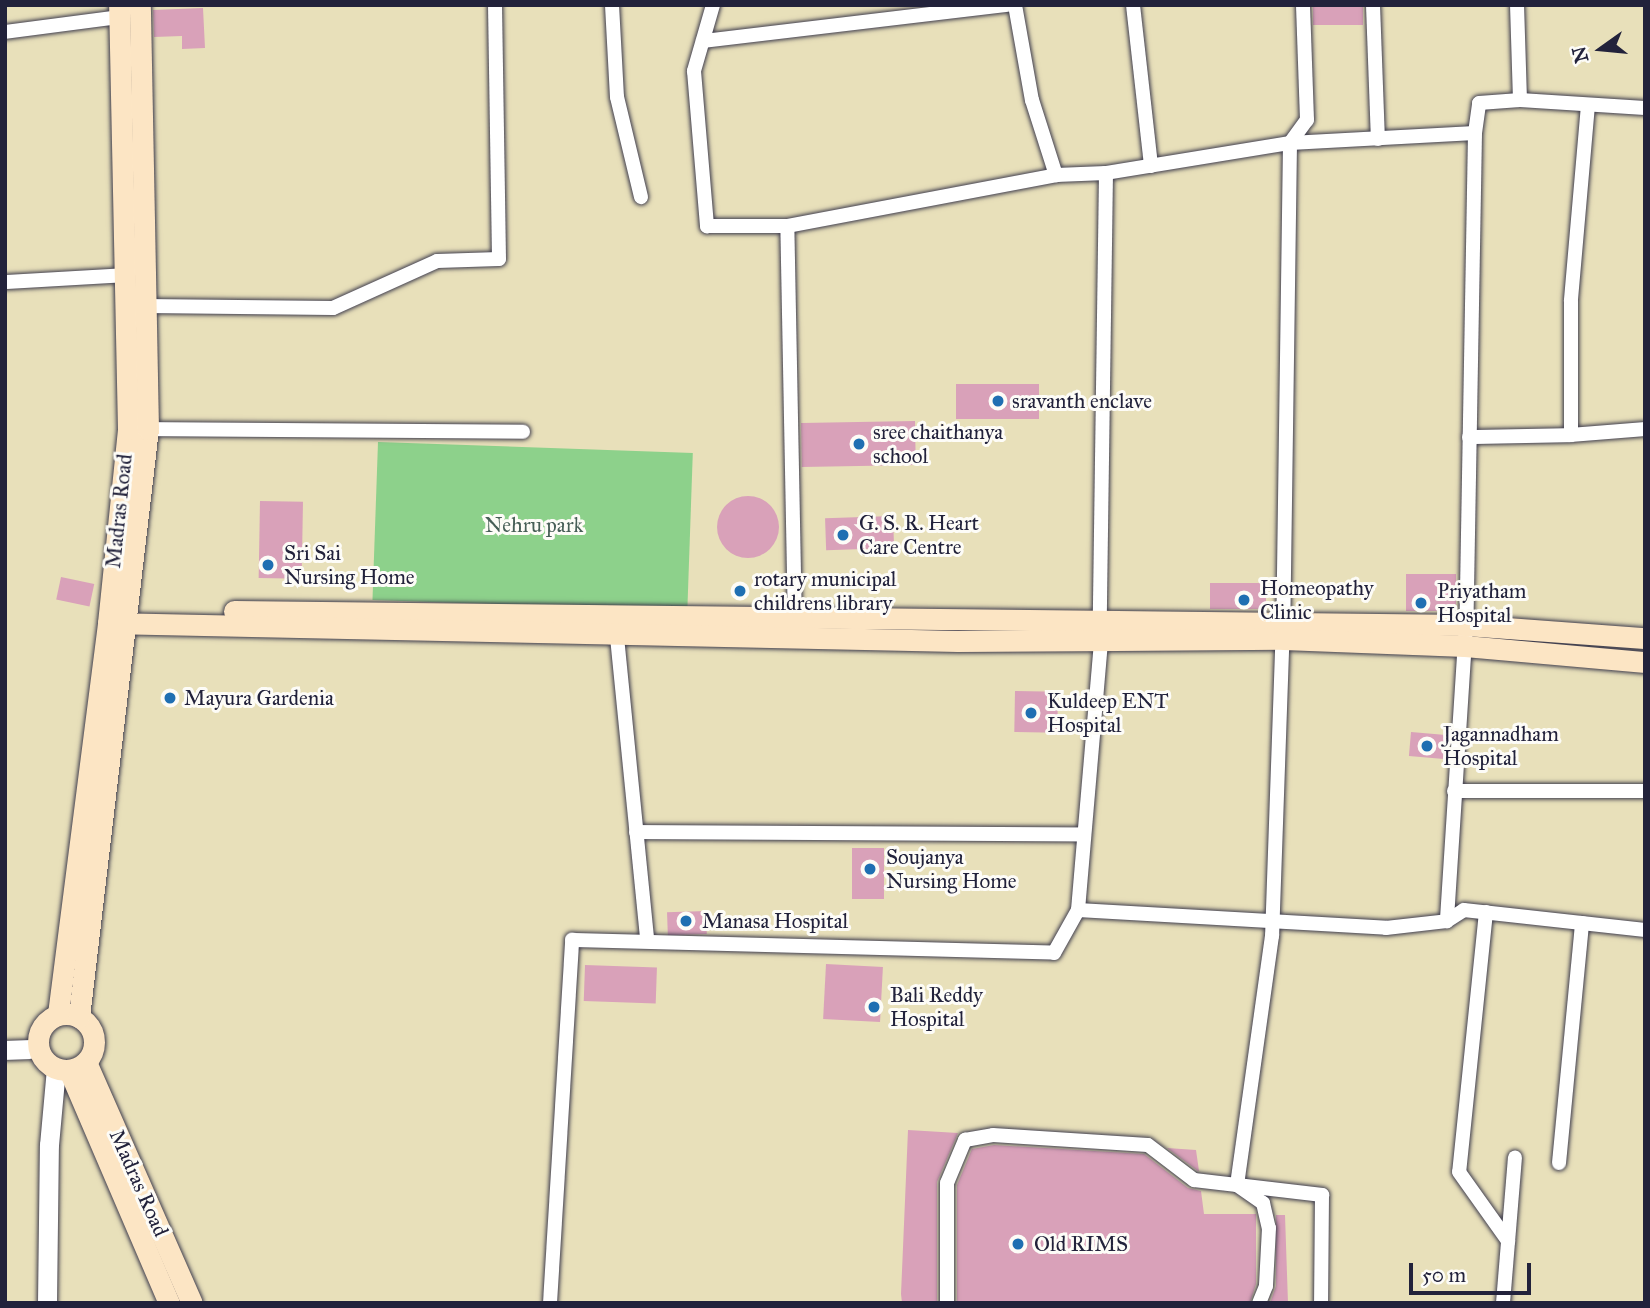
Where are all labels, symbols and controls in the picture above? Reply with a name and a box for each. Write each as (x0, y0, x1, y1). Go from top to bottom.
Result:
north arrow (1566, 14, 1636, 84)
text: N (1567, 44, 1593, 65)
place label: sravanth enclave (1012, 388, 1152, 414)
marker: sravanth enclave (990, 393, 1006, 409)
place label: sree chaithanya school (873, 419, 1003, 469)
marker: sree chaithanya school (851, 436, 867, 452)
street label: Madras Road (100, 453, 138, 569)
place label: G. S. R. Heart Care Centre (859, 510, 979, 560)
park label: Nehru park (485, 512, 583, 538)
marker: G. S. R. Heart Care Centre (833, 525, 853, 545)
place label: Sri Sai Nursing Home (284, 540, 415, 590)
marker: Sri Sai Nursing Home (258, 555, 278, 575)
place label: rotary municipal childrens library (754, 566, 896, 616)
place label: Homeopathy Clinic (1260, 575, 1374, 625)
place label: Priyatham Hospital (1437, 578, 1526, 628)
marker: rotary municipal childrens library (732, 583, 748, 599)
marker: Homeopathy Clinic (1234, 590, 1254, 610)
marker: Priyatham Hospital (1411, 593, 1431, 613)
place label: Mayura Gardenia (184, 685, 334, 711)
place label: Kuldeep ENT Hospital (1047, 688, 1169, 738)
marker: Mayura Gardenia (162, 690, 178, 706)
marker: Kuldeep ENT Hospital (1021, 703, 1041, 723)
place label: Jagannadham Hospital (1443, 721, 1559, 771)
marker: Jagannadham Hospital (1417, 736, 1437, 756)
place label: Soujanya Nursing Home (886, 844, 1017, 894)
marker: Soujanya Nursing Home (860, 859, 880, 879)
place label: Manasa Hospital (702, 908, 848, 934)
marker: Manasa Hospital (676, 911, 696, 931)
place label: Bali Reddy Hospital (890, 982, 983, 1032)
marker: Bali Reddy Hospital (864, 997, 884, 1017)
street label: Madras Road (104, 1125, 174, 1241)
place label: Old RIMS (1034, 1231, 1128, 1257)
marker: Old RIMS (1008, 1234, 1028, 1254)
scale bar (1412, 1248, 1534, 1292)
text: 50 m (1422, 1262, 1466, 1288)

